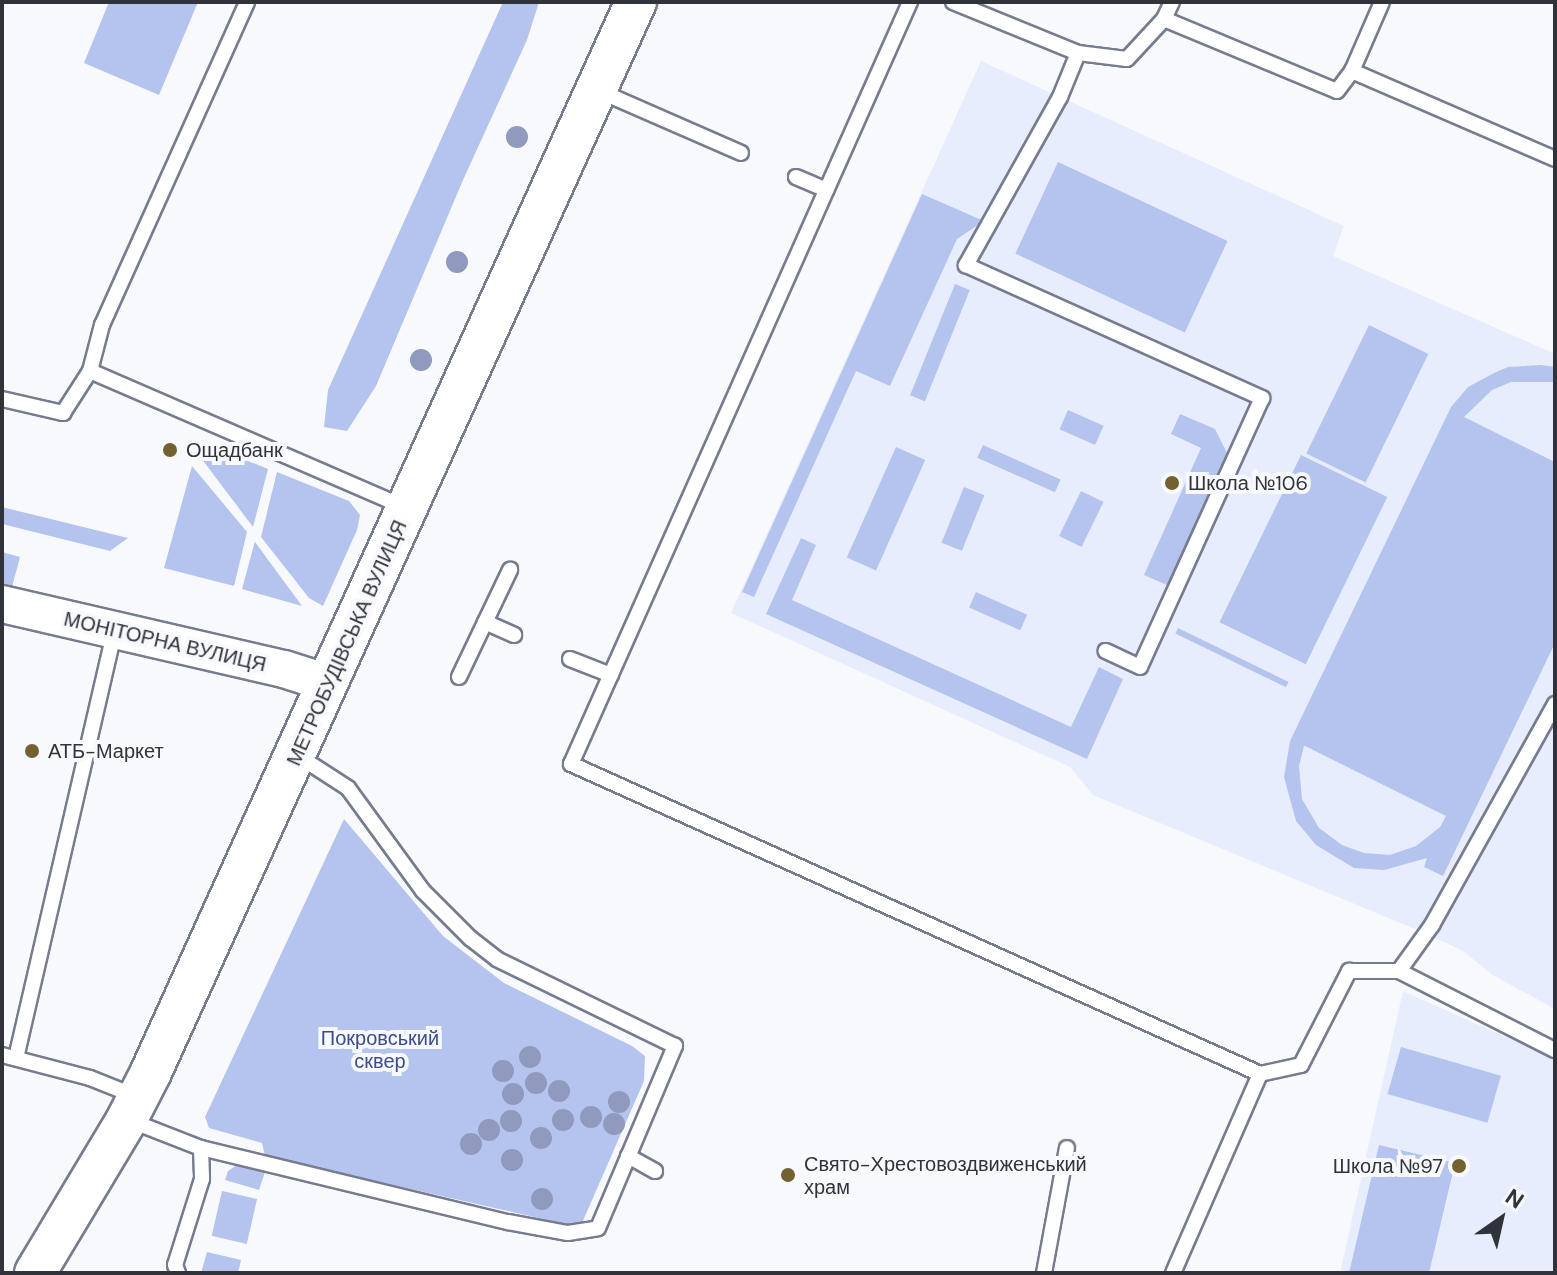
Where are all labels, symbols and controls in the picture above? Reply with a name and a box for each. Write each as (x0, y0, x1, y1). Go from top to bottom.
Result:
place label: Ощадбанк (186, 438, 283, 462)
marker: Ощадбанк (161, 441, 179, 459)
place label: Школа №106 (1188, 471, 1308, 495)
marker: Школа №106 (1163, 474, 1181, 492)
street label: МЕТРОБУДІВСЬКА ВУЛИЦЯ (282, 516, 412, 770)
street label: МОНІТОРНА ВУЛИЦЯ (61, 607, 269, 677)
place label: АТБ-Маркет (48, 739, 164, 763)
marker: АТБ-Маркет (23, 742, 41, 760)
park label: Покровський сквер (321, 1027, 439, 1074)
place label: Свято-Хрестовоздвиженський храм (804, 1152, 1087, 1199)
place label: Школа №97 (1333, 1154, 1443, 1178)
marker: Школа №97 (1450, 1157, 1468, 1175)
marker: Свято-Хрестовоздвиженський храм (779, 1166, 797, 1184)
north arrow (1461, 1179, 1541, 1259)
text: N (1500, 1182, 1529, 1215)

